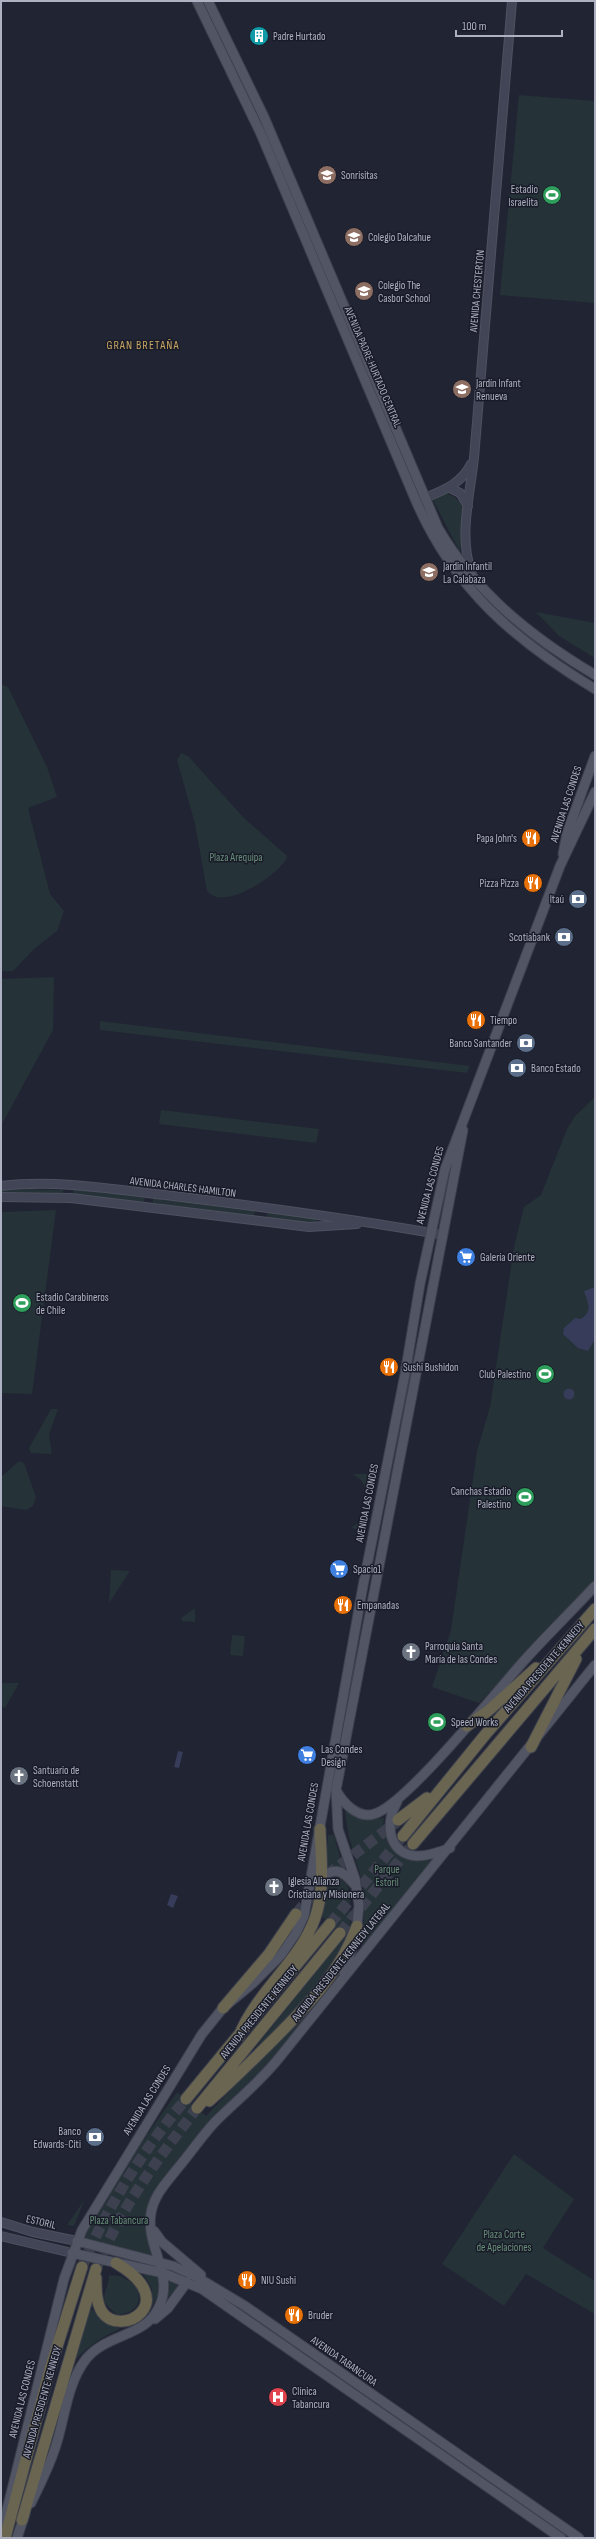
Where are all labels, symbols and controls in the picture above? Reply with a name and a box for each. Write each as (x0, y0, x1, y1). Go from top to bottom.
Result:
scale bar (456, 12, 562, 38)
text: 100 m (462, 19, 487, 34)
building icon: Padre Hurtado (248, 25, 270, 47)
place label: Padre Hurtado (273, 30, 326, 43)
school or university icon: Sonrisitas (316, 164, 338, 186)
place label: Sonrisitas (341, 169, 378, 182)
place label: Estadio Israelita (508, 183, 538, 209)
sports icon: Estadio Israelita (541, 184, 563, 206)
school or university icon: Colegio Dalcahue (343, 226, 365, 248)
place label: Colegio Dalcahue (368, 231, 431, 244)
street label: AVENIDA CHESTERTON (467, 249, 487, 334)
place label: Colegio The Casbor School (378, 279, 430, 305)
school or university icon: Colegio The Casbor School (353, 280, 375, 302)
street label: AVENIDA PADRE HURTADO CENTRAL (341, 304, 404, 430)
district label: GRAN BRETAÑA (106, 338, 180, 353)
place label: Jardín Infant Renueva (475, 377, 522, 403)
school or university icon: Jardín Infant Renueva (451, 378, 473, 400)
place label: Jardin Infantil La Calabaza (442, 560, 492, 586)
school or university icon: Jardin Infantil La Calabaza (418, 561, 440, 583)
street label: AVENIDA LAS CONDES (547, 764, 585, 845)
restaurant icon: Papa John's (520, 827, 542, 849)
place label: Papa John's (476, 832, 517, 845)
park label: Plaza Arequipa (209, 851, 263, 864)
restaurant icon: Pizza Pizza (522, 872, 544, 894)
place label: Pizza Pizza (480, 877, 519, 890)
bank icon: Itaú (567, 888, 589, 910)
place label: Itaú (550, 893, 564, 906)
bank icon: Scotiabank (553, 926, 575, 948)
place label: Scotiabank (509, 931, 551, 944)
restaurant icon: Tiempo (465, 1009, 487, 1031)
place label: Tiempo (490, 1014, 518, 1027)
bank icon: Banco Santander (515, 1032, 537, 1054)
place label: Banco Santander (449, 1037, 512, 1050)
bank icon: Banco Estado (506, 1057, 528, 1079)
place label: Banco Estado (531, 1062, 581, 1075)
street label: AVENIDA LAS CONDES (413, 1145, 447, 1226)
street label: AVENIDA CHARLES HAMILTON (128, 1174, 237, 1200)
supermarket icon: Galería Oriente (455, 1246, 477, 1268)
place label: Galería Oriente (480, 1251, 535, 1264)
place label: Estadio Carabineros de Chile (36, 1291, 109, 1317)
sports icon: Estadio Carabineros de Chile (11, 1292, 33, 1314)
restaurant icon: Sushi Bushidon (378, 1356, 400, 1378)
place label: Sushi Bushidon (403, 1361, 459, 1374)
sports icon: Club Palestino (534, 1363, 556, 1385)
place label: Club Palestino (479, 1368, 531, 1381)
street label: AVENIDA LAS CONDES (353, 1462, 381, 1544)
place label: Canchas Estadio Palestino (451, 1485, 511, 1511)
sports icon: Canchas Estadio Palestino (514, 1486, 536, 1508)
supermarket icon: Spacio1 (328, 1558, 350, 1580)
place label: Spacio1 (353, 1563, 381, 1576)
restaurant icon: Empanadas (332, 1594, 354, 1616)
place label: Empanadas (357, 1599, 399, 1612)
street label: AVENIDA PRESIDENTE KENNEDY (500, 1619, 587, 1716)
place label: Parroquia Santa María de las Condes (425, 1640, 497, 1666)
church icon: Parroquia Santa María de las Condes (400, 1641, 422, 1663)
sports icon: Speed Works (426, 1711, 448, 1733)
place label: Speed Works (451, 1716, 498, 1729)
place label: Las Condes Design (321, 1743, 363, 1769)
supermarket icon: Las Condes Design (296, 1744, 318, 1766)
place label: Santuario de Schoenstatt (33, 1764, 79, 1790)
church icon: Santuario de Schoenstatt (8, 1765, 30, 1787)
street label: AVENIDA LAS CONDES (295, 1781, 321, 1863)
park label: Parque Estoril (374, 1863, 400, 1889)
place label: Iglesia Alianza Cristiana y Misionera (288, 1875, 364, 1901)
church icon: Iglesia Alianza Cristiana y Misionera (263, 1876, 285, 1898)
street label: AVENIDA PRESIDENTE KENNEDY LATERAL (288, 1900, 393, 2025)
street label: AVENIDA PRESIDENTE KENNEDY (217, 1963, 301, 2062)
street label: AVENIDA LAS CONDES (120, 2063, 174, 2138)
place label: Banco Edwards-Citi (33, 2125, 81, 2151)
bank icon: Banco Edwards-Citi (84, 2126, 106, 2148)
street label: ESTORIL (25, 2212, 57, 2232)
park label: Plaza Tabancura (90, 2214, 148, 2227)
park label: Plaza Corte de Apelaciones (476, 2228, 532, 2254)
restaurant icon: NIU Sushi (236, 2269, 258, 2291)
place label: NIU Sushi (261, 2274, 296, 2287)
restaurant icon: Bruder (283, 2304, 305, 2326)
place label: Bruder (308, 2309, 333, 2322)
street label: AVENIDA TABANCURA (308, 2333, 380, 2389)
street label: AVENIDA PRESIDENTE KENNEDY (19, 2344, 64, 2460)
street label: AVENIDA LAS CONDES (6, 2358, 38, 2440)
place label: Clínica Tabancura (292, 2385, 330, 2411)
hospital icon: Clínica Tabancura (267, 2386, 289, 2408)

